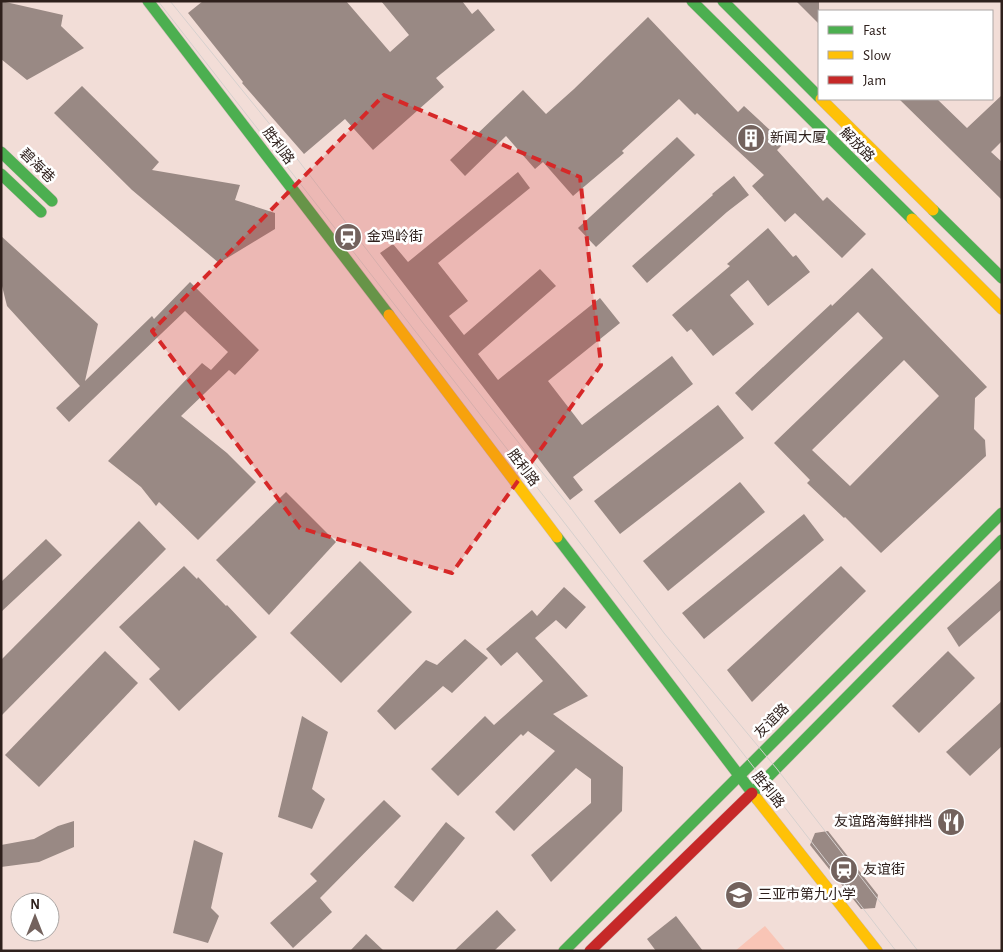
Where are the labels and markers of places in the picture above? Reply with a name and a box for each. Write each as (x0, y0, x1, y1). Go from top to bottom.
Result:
building icon: 新闻大厦 (736, 123, 766, 153)
place label: 新闻大厦 (770, 130, 826, 145)
station icon: 金鸡岭街 (333, 222, 363, 252)
place label: 金鸡岭街 (367, 228, 423, 244)
restaurant icon: 友谊路海鲜排档 (936, 807, 966, 837)
place label: 友谊路海鲜排档 (834, 814, 932, 829)
station icon: 友谊街 (829, 855, 859, 885)
place label: 友谊街 (863, 862, 905, 877)
school or university icon: 三亚市第九小学 (724, 880, 754, 910)
place label: 三亚市第九小学 (758, 886, 856, 902)

